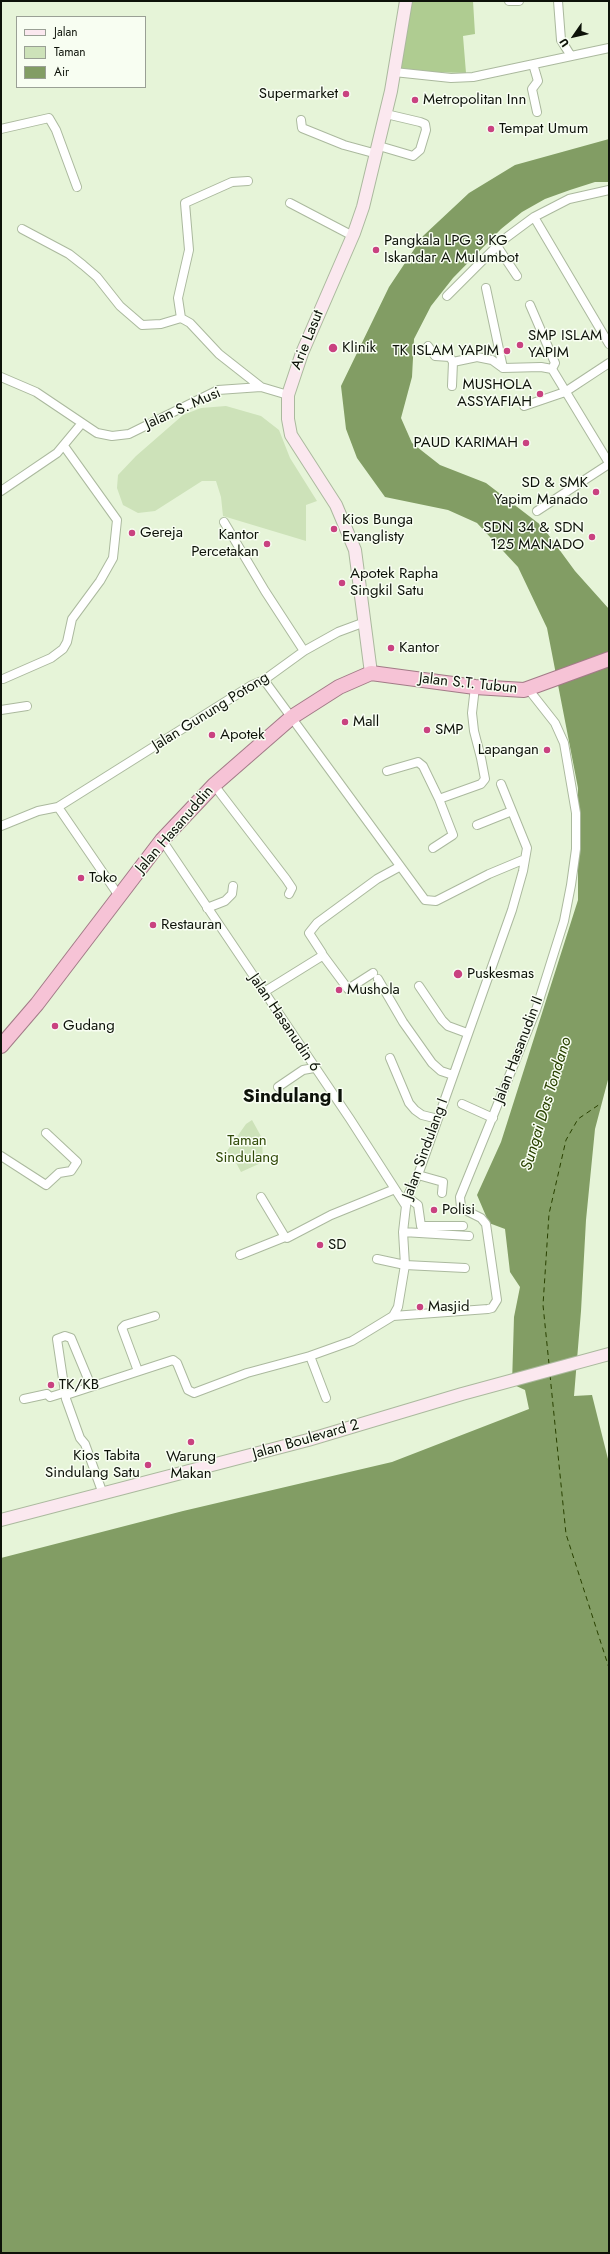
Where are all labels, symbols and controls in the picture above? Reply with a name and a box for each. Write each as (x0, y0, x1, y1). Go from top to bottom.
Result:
legend (16, 16, 146, 88)
north arrow (554, 16, 594, 56)
text: Jalan (54, 23, 77, 41)
text: U (555, 35, 573, 50)
text: Taman (54, 43, 86, 61)
text: Air (54, 63, 69, 81)
place label: Supermarket (259, 85, 338, 103)
marker: Supermarket (341, 89, 351, 99)
place label: Metropolitan Inn (423, 91, 526, 109)
marker: Metropolitan Inn (410, 95, 420, 105)
place label: Tempat Umum (499, 120, 588, 138)
marker: Tempat Umum (486, 124, 496, 134)
place label: Pangkala LPG 3 KG Iskandar A Mulumbot (384, 232, 519, 267)
marker: Pangkala LPG 3 KG Iskandar A Mulumbot (371, 245, 381, 255)
street label: Arie Lasut (288, 308, 328, 372)
place label: SMP ISLAM YAPIM (528, 327, 602, 362)
place label: Klinik (342, 339, 376, 357)
marker: SMP ISLAM YAPIM (515, 340, 525, 350)
marker: Klinik (327, 342, 339, 354)
place label: TK ISLAM YAPIM (393, 342, 499, 360)
marker: TK ISLAM YAPIM (502, 346, 512, 356)
place label: MUSHOLA ASSYAFIAH (457, 376, 532, 411)
street label: Jalan S. Musi (142, 384, 224, 434)
marker: MUSHOLA ASSYAFIAH (535, 389, 545, 399)
place label: PAUD KARIMAH (414, 434, 518, 452)
marker: PAUD KARIMAH (521, 438, 531, 448)
place label: SD & SMK Yapim Manado (494, 474, 588, 509)
marker: SD & SMK Yapim Manado (591, 487, 601, 497)
place label: Kios Bunga Evanglisty (342, 511, 413, 546)
place label: SDN 34 & SDN 125 MANADO (483, 519, 584, 554)
place label: Gereja (140, 524, 183, 542)
marker: Kios Bunga Evanglisty (329, 524, 339, 534)
place label: Kantor Percetakan (191, 526, 259, 561)
marker: Gereja (127, 528, 137, 538)
marker: SDN 34 & SDN 125 MANADO (587, 532, 597, 542)
marker: Kantor Percetakan (262, 539, 272, 549)
place label: Apotek Rapha Singkil Satu (350, 565, 438, 600)
marker: Apotek Rapha Singkil Satu (337, 578, 347, 588)
place label: Kantor (399, 639, 439, 657)
marker: Kantor (386, 643, 396, 653)
street label: Jalan Gunung Potong (149, 669, 273, 755)
street label: Jalan S.T. Tubun (418, 670, 518, 698)
place label: Mall (353, 713, 379, 731)
marker: Mall (340, 717, 350, 727)
place label: SMP (435, 721, 464, 739)
marker: SMP (422, 725, 432, 735)
place label: Apotek (220, 726, 265, 744)
marker: Apotek (207, 730, 217, 740)
place label: Lapangan (478, 741, 539, 759)
marker: Lapangan (542, 745, 552, 755)
street label: Jalan Hasanuddin (132, 783, 218, 877)
place label: Toko (89, 869, 117, 887)
marker: Toko (76, 873, 86, 883)
place label: Restauran (161, 916, 222, 934)
marker: Restauran (148, 920, 158, 930)
place label: Puskesmas (467, 965, 534, 983)
marker: Puskesmas (452, 968, 464, 980)
street label: Jalan Hasanudin 6 (245, 971, 323, 1075)
place label: Mushola (347, 981, 400, 999)
marker: Mushola (334, 985, 344, 995)
street label: Jalan Hasanudin II (490, 994, 548, 1106)
place label: Gudang (63, 1017, 115, 1035)
marker: Gudang (50, 1021, 60, 1031)
water label: Sungai Das Tondano (518, 1035, 576, 1173)
district label: Sindulang I (243, 1086, 343, 1108)
street label: Jalan Sindulang I (399, 1096, 453, 1202)
park label: Taman Sindulang (215, 1132, 279, 1167)
place label: Polisi (442, 1201, 475, 1219)
marker: Polisi (429, 1205, 439, 1215)
place label: SD (328, 1236, 346, 1254)
marker: SD (315, 1240, 325, 1250)
place label: Masjid (428, 1298, 470, 1316)
marker: Masjid (415, 1302, 425, 1312)
place label: TK/KB (59, 1376, 99, 1394)
marker: TK/KB (46, 1380, 56, 1390)
street label: Jalan Boulevard 2 (251, 1416, 361, 1464)
marker: Warung Makan (186, 1437, 196, 1447)
place label: Kios Tabita Sindulang Satu (45, 1447, 140, 1482)
place label: Warung Makan (166, 1448, 216, 1483)
marker: Kios Tabita Sindulang Satu (143, 1460, 153, 1470)

